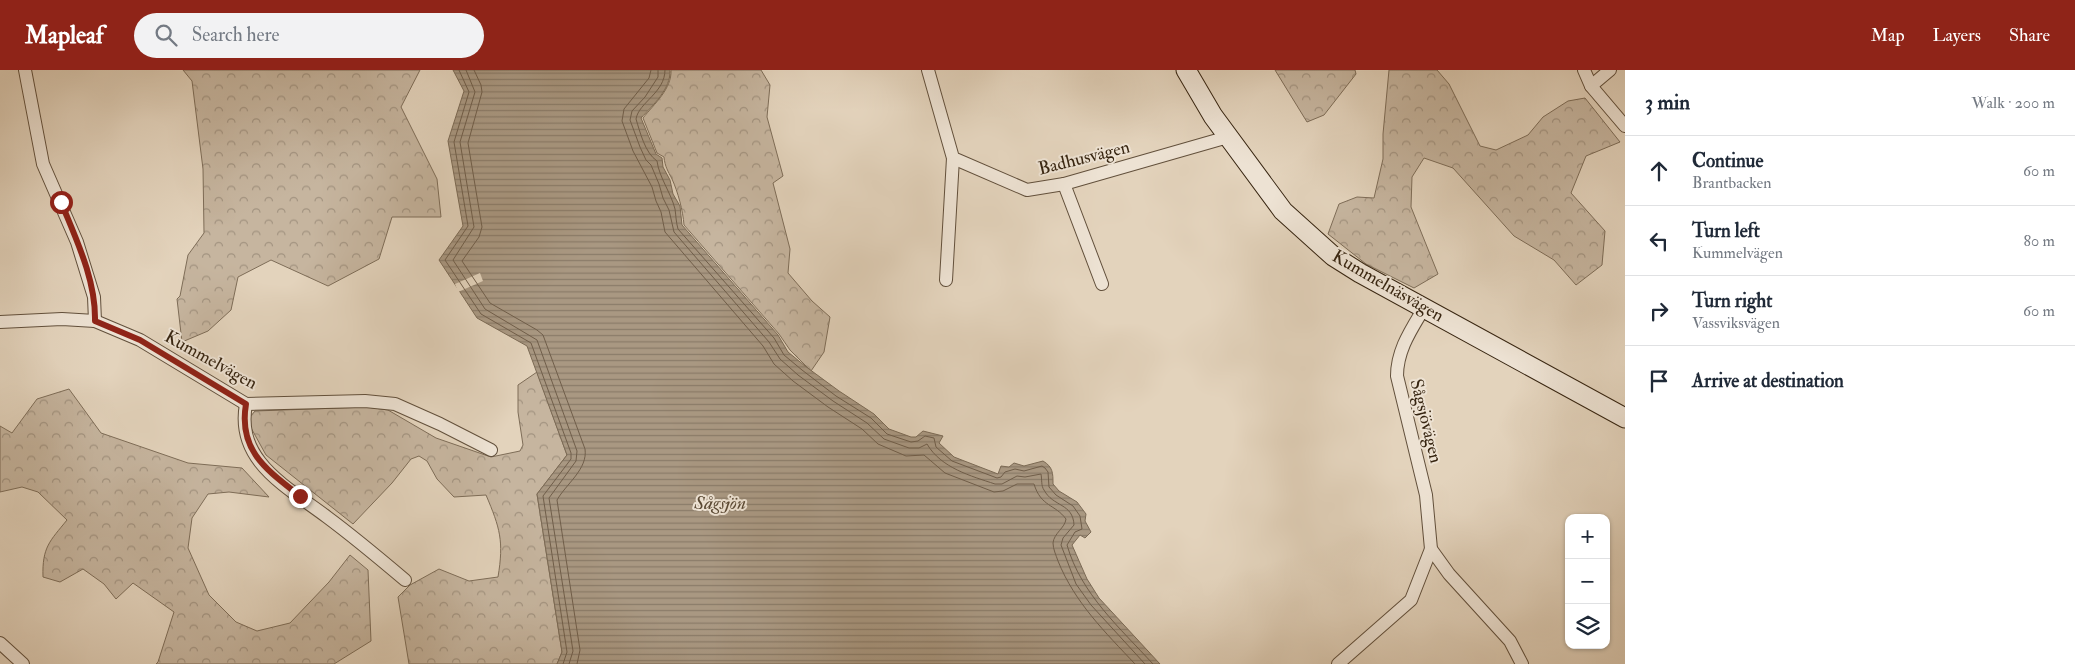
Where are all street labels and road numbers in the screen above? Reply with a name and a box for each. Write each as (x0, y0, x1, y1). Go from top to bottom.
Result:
street label: Badhusvägen (1036, 136, 1132, 180)
street label: Kummelnäsvägen (1328, 245, 1448, 327)
street label: Kummelvägen (161, 325, 261, 395)
street label: Sågsjövägen (1404, 377, 1448, 465)

